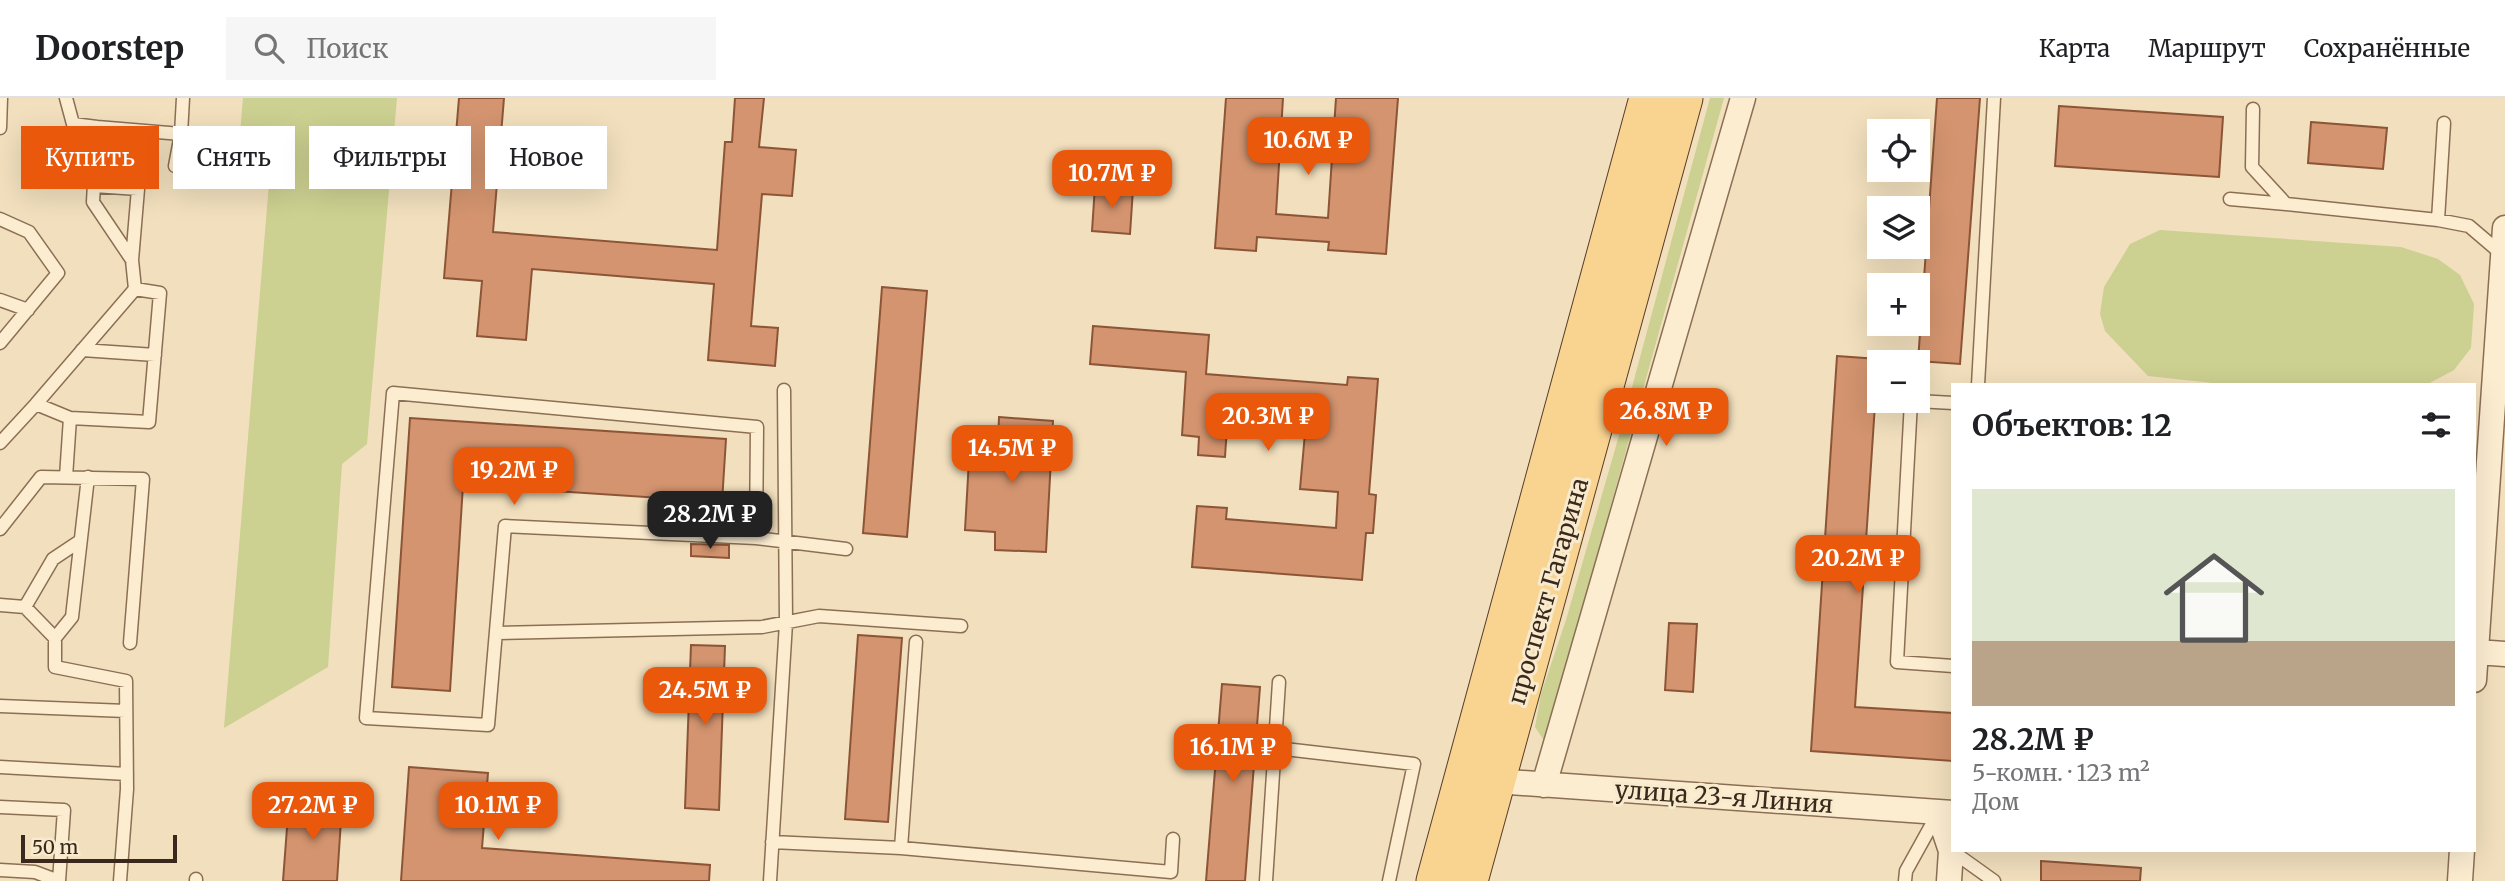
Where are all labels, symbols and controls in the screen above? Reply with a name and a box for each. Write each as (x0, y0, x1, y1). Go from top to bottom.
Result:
search box (226, 17, 716, 80)
text: Doorstep (35, 28, 184, 69)
icon: search (250, 29, 288, 67)
text: Поиск (306, 32, 388, 65)
text: Карта (2039, 33, 2110, 64)
text: Маршрут (2148, 33, 2266, 64)
text: Сохранённые (2304, 33, 2470, 64)
pin: 10.6M ₽ (1243, 118, 1373, 177)
map controls (1867, 119, 1930, 413)
button: locate (1867, 119, 1930, 182)
text: 10.6M ₽ (1263, 125, 1353, 154)
chip: Купить (21, 126, 159, 189)
chip: Снять (173, 126, 295, 189)
chip: Фильтры (309, 126, 471, 189)
chip: Новое (485, 126, 607, 189)
pin: 10.7M ₽ (1047, 150, 1177, 210)
text: 10.7M ₽ (1068, 158, 1156, 187)
button: layers (1867, 196, 1930, 259)
button: + (1867, 273, 1930, 336)
button: − (1867, 350, 1930, 413)
pin: 26.8M ₽ (1601, 388, 1731, 448)
pin: 20.3M ₽ (1203, 394, 1333, 453)
text: 26.8M ₽ (1619, 396, 1713, 425)
text: 20.3M ₽ (1222, 401, 1314, 430)
text: Объектов: 12 (1972, 406, 2172, 444)
icon: filters (2417, 406, 2455, 444)
pin: 14.5M ₽ (947, 426, 1077, 485)
text: 14.5M ₽ (968, 433, 1056, 462)
pin: 19.2M ₽ (449, 448, 579, 507)
text: 19.2M ₽ (470, 455, 558, 484)
street label: проспект Гагарина (1501, 474, 1595, 708)
pin: 28.2M ₽ (645, 491, 775, 551)
text: 28.2M ₽ (663, 499, 757, 528)
icon: home (2151, 535, 2277, 661)
pin: 20.2M ₽ (1793, 536, 1923, 595)
text: 20.2M ₽ (1811, 543, 1905, 572)
pin: 24.5M ₽ (640, 668, 770, 727)
text: 24.5M ₽ (659, 675, 751, 704)
text: 28.2M ₽ (1972, 720, 2094, 758)
pin: 16.1M ₽ (1168, 724, 1298, 784)
text: 16.1M ₽ (1190, 732, 1276, 761)
text: 5-комн. · 123 m² (1972, 758, 2150, 787)
street label: улица 23-я Линия (1614, 774, 1834, 820)
pin: 27.2M ₽ (248, 782, 378, 842)
pin: 10.1M ₽ (433, 782, 563, 842)
text: Дом (1972, 787, 2020, 816)
text: 27.2M ₽ (268, 790, 358, 819)
text: 10.1M ₽ (455, 790, 541, 819)
scale bar (21, 832, 177, 864)
text: 50 m (32, 835, 78, 859)

